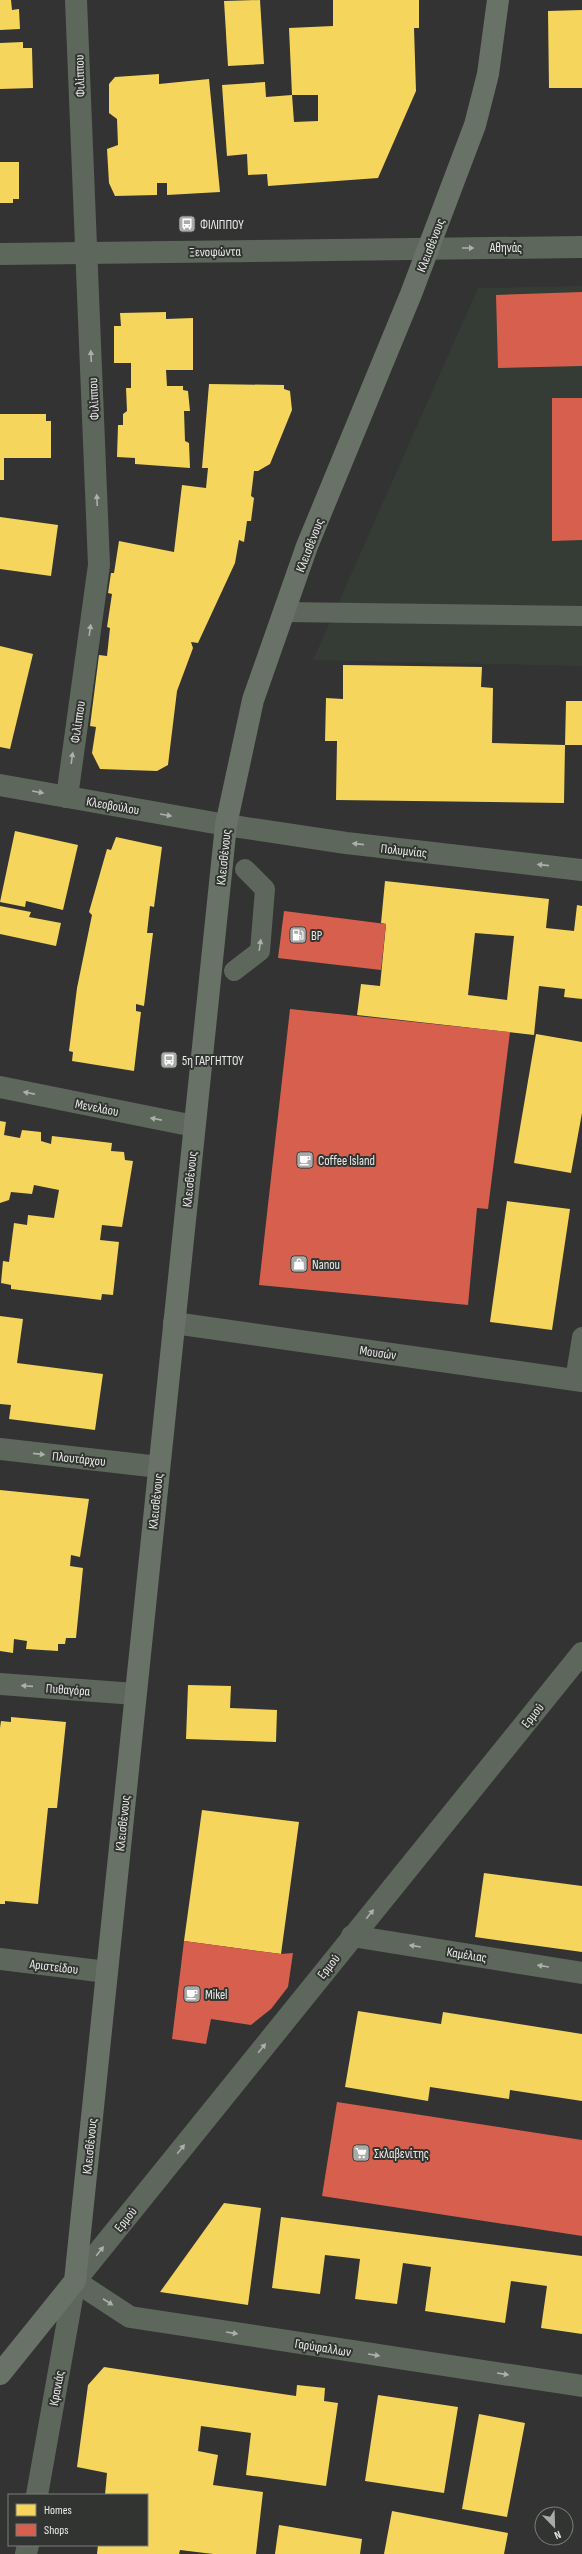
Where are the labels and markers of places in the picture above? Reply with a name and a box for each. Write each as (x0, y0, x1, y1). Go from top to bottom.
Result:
bus stop icon: ΦΙΛΙΠΠΟΥ (177, 214, 197, 234)
place label: ΦΙΛΙΠΠΟΥ (200, 217, 244, 233)
fuel station icon: BP (288, 925, 308, 945)
place label: BP (311, 928, 323, 944)
bus stop icon: 5η ΓΑΡΓΗΤΤΟΥ (159, 1050, 179, 1070)
place label: 5η ΓΑΡΓΗΤΤΟΥ (182, 1053, 244, 1069)
cafe icon: Coffee Island (295, 1150, 315, 1170)
place label: Coffee Island (318, 1153, 375, 1169)
shop icon: Nanou (289, 1254, 309, 1274)
place label: Nanou (312, 1257, 340, 1273)
cafe icon: Mikel (182, 1984, 202, 2004)
place label: Mikel (205, 1987, 228, 2003)
supermarket icon: Σκλαβενίτης (351, 2143, 371, 2163)
place label: Σκλαβενίτης (374, 2146, 429, 2162)

